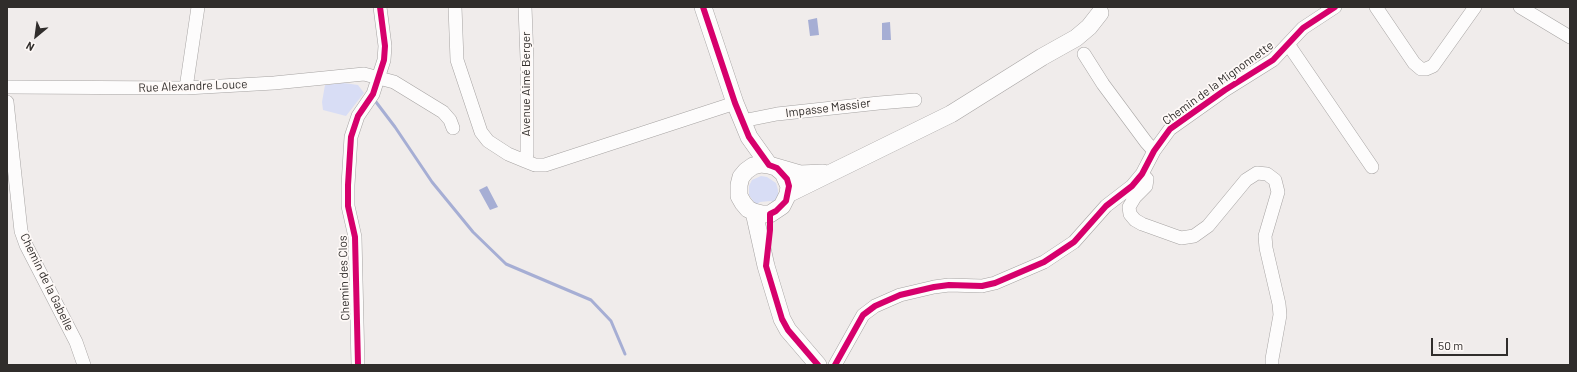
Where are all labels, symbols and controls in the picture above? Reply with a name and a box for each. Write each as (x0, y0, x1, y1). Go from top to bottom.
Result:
north arrow (16, 16, 56, 56)
street label: Avenue Aimé Berger (519, 32, 533, 136)
street label: Chemin de la Mignonnette (1160, 38, 1276, 128)
text: N (24, 39, 36, 54)
street label: Rue Alexandre Louce (138, 77, 248, 95)
street label: Impasse Massier (785, 96, 871, 120)
street label: Chemin de la Gabelle (17, 231, 77, 333)
street label: Chemin des Clos (335, 235, 353, 321)
scale bar (1433, 330, 1510, 356)
text: 50 m (1438, 338, 1463, 352)

